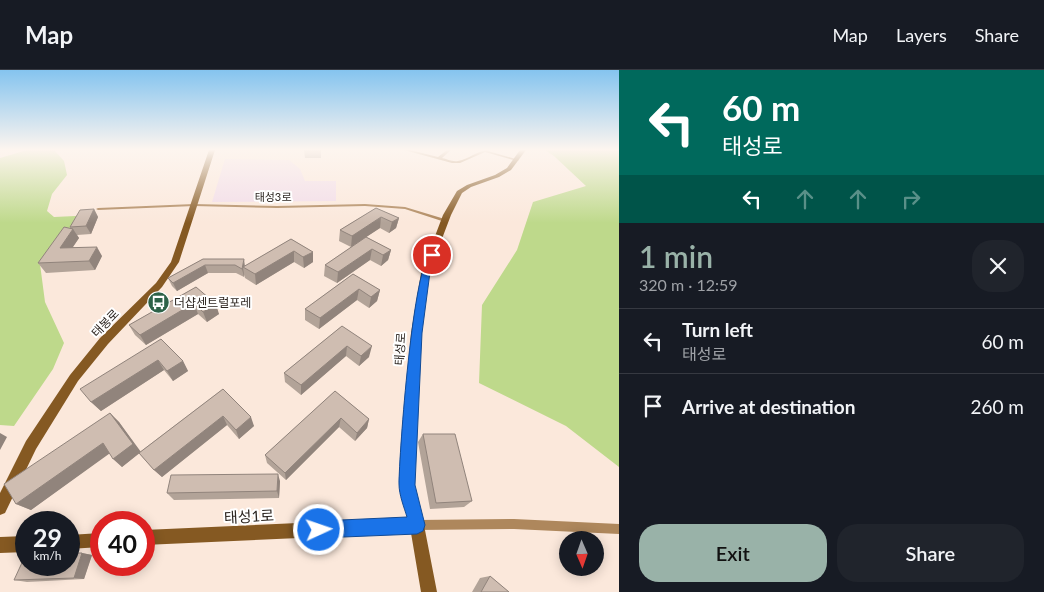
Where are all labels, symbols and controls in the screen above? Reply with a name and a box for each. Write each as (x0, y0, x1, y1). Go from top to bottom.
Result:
text: Map (25, 20, 73, 49)
text: Map (832, 24, 868, 46)
text: Layers (896, 24, 947, 46)
text: Share (975, 24, 1019, 46)
text: 60 m (722, 86, 800, 128)
icon: left (639, 90, 704, 155)
text: 태성로 (722, 132, 783, 159)
icon: left (738, 185, 766, 213)
icon: ahead (791, 185, 819, 213)
icon: ahead (844, 185, 872, 213)
icon: right (897, 185, 925, 213)
street label: 태성3로 (255, 190, 291, 203)
pin (411, 234, 453, 276)
text: 1 min (639, 238, 713, 274)
button: close (972, 240, 1024, 292)
icon: arrive (418, 241, 446, 269)
text: 320 m · 12:59 (639, 275, 738, 294)
bus stop icon: 더샵센트럴포레 (146, 290, 170, 314)
place label: 더샵센트럴포레 (174, 295, 251, 310)
street label: 태봉로 (88, 306, 122, 340)
text: Turn left (682, 318, 753, 341)
icon: left (639, 327, 667, 355)
text: 60 m (981, 330, 1024, 353)
street label: 태성로 (391, 332, 409, 366)
text: 태성로 (682, 344, 726, 363)
icon: arrive (639, 392, 667, 420)
text: Arrive at destination (682, 395, 855, 418)
text: 260 m (970, 395, 1024, 418)
position arrow (292, 503, 344, 555)
street label: 태성1로 (224, 506, 274, 526)
speed limit sign: 40 (90, 511, 155, 576)
text: 29 (33, 522, 62, 552)
button: Exit (639, 524, 827, 582)
button: Share (837, 524, 1024, 582)
north arrow (559, 531, 604, 576)
map controls (559, 531, 604, 576)
text: km/h (33, 548, 62, 563)

